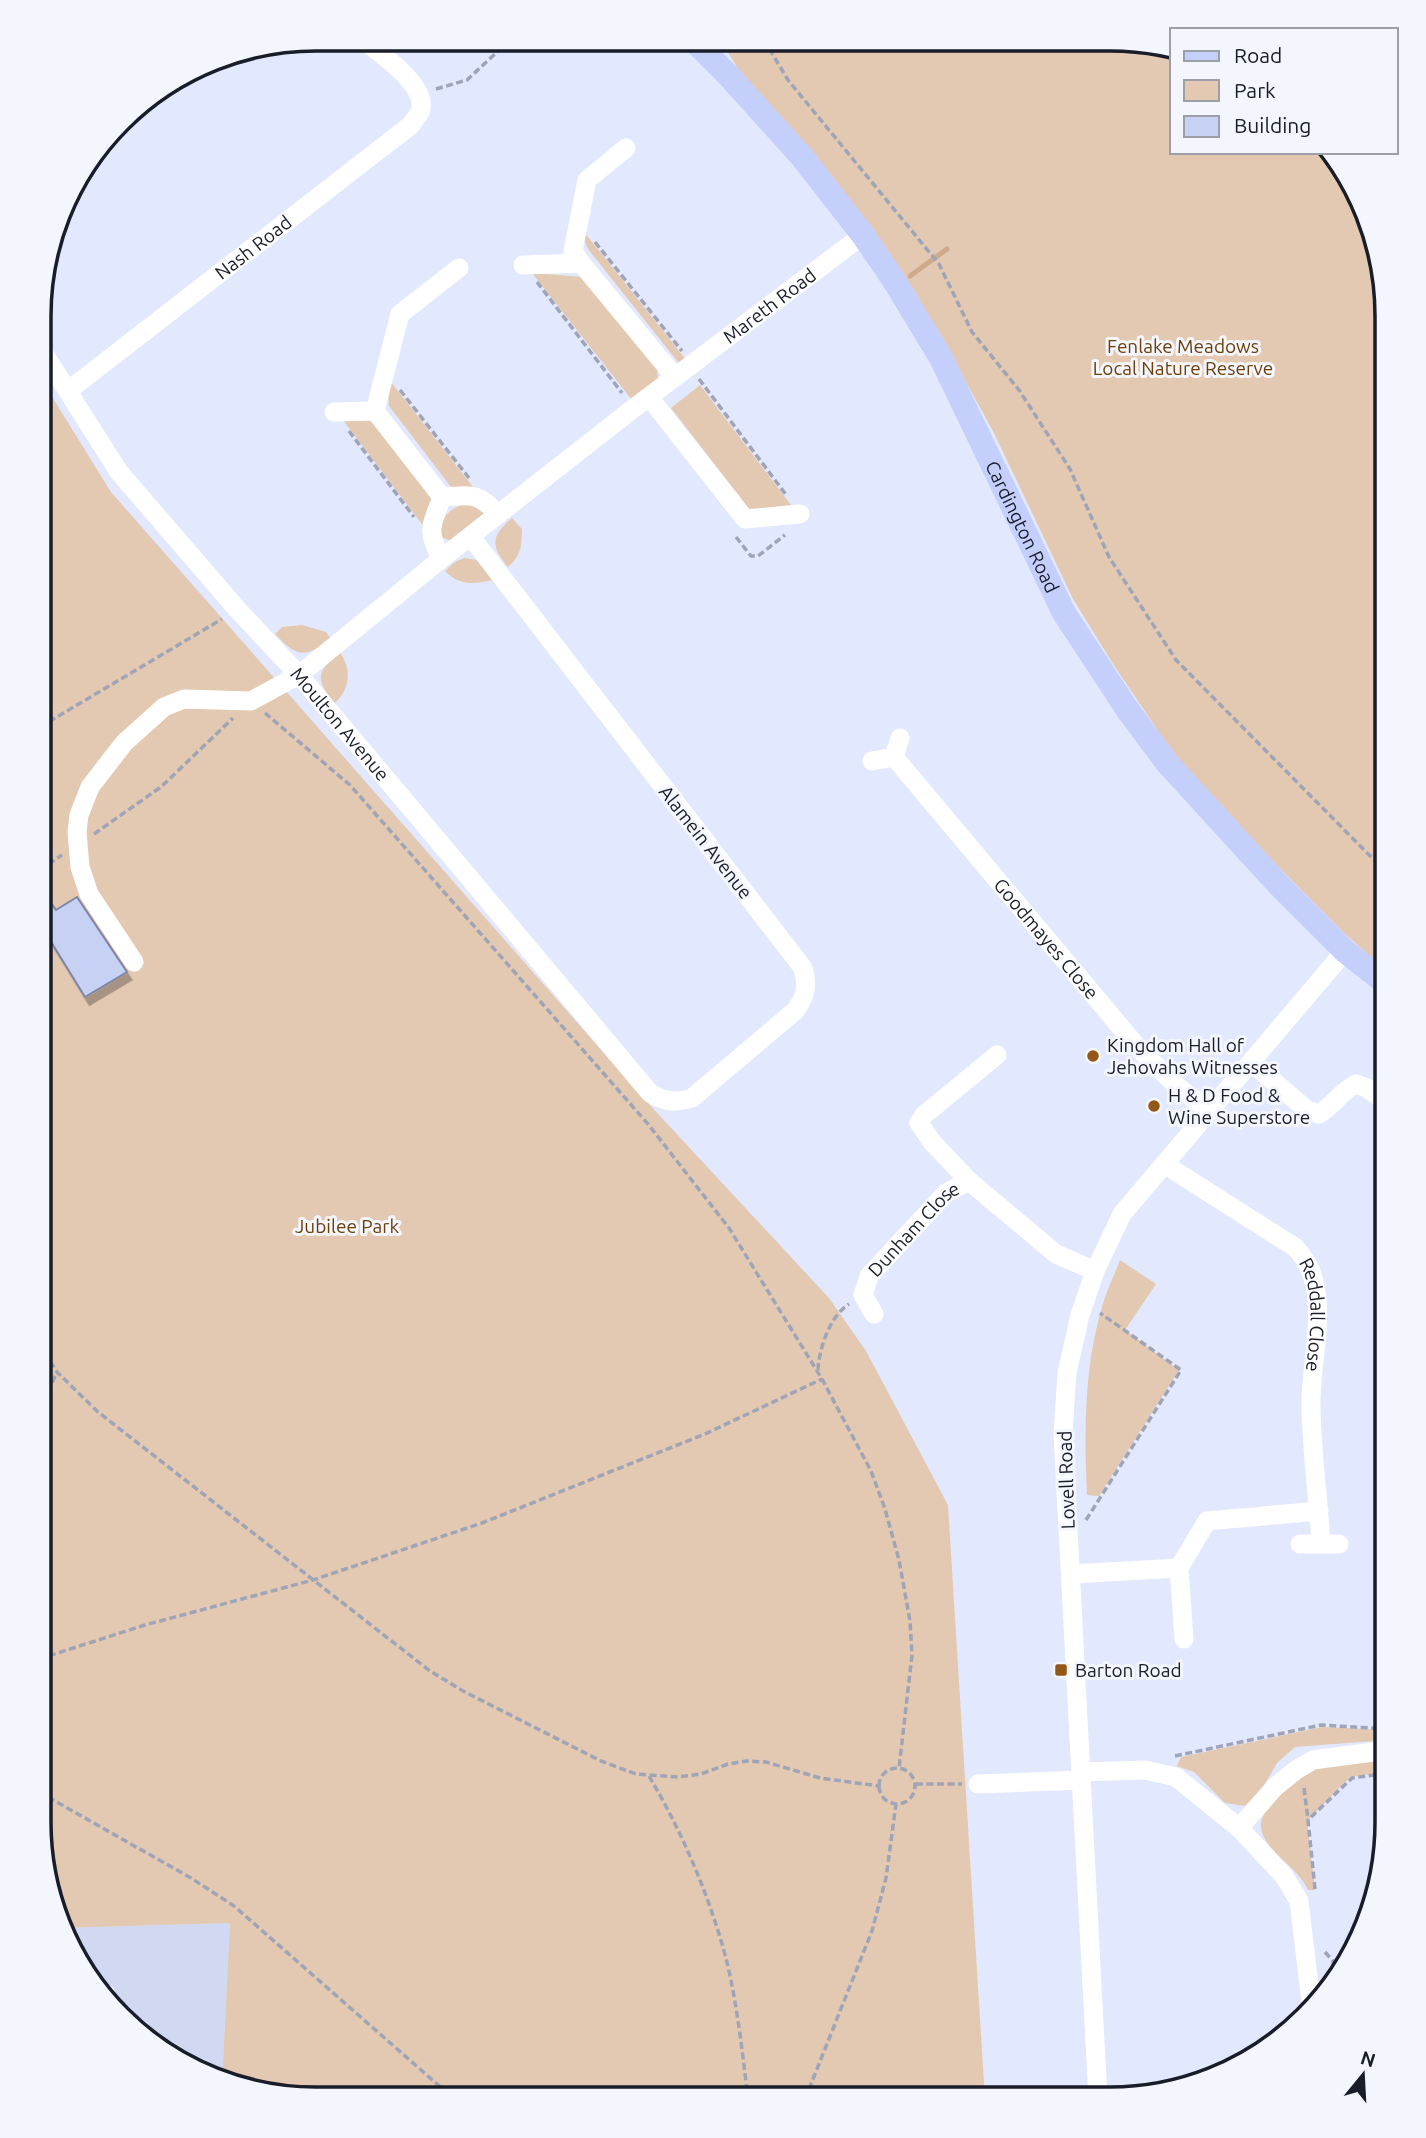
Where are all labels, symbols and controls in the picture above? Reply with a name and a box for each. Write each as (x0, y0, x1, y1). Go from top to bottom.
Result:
legend (1170, 28, 1398, 154)
text: Road (1234, 43, 1282, 67)
text: Park (1234, 78, 1276, 102)
text: Building (1234, 113, 1311, 137)
street label: Nash Road (211, 211, 296, 284)
street label: Mareth Road (719, 264, 820, 348)
park label: Fenlake Meadows Local Nature Reserve (1093, 335, 1273, 379)
street label: Cardington Road (981, 457, 1064, 596)
street label: Moulton Avenue (286, 663, 394, 785)
street label: Alamein Avenue (655, 781, 757, 903)
street label: Goodmayes Close (989, 874, 1103, 1003)
place label: Kingdom Hall of Jehovahs Witnesses (1107, 1034, 1278, 1078)
marker: Kingdom Hall of Jehovahs Witnesses (1085, 1048, 1101, 1064)
place label: H & D Food & Wine Superstore (1168, 1084, 1310, 1128)
marker: H & D Food & Wine Superstore (1146, 1098, 1162, 1114)
street label: Dunham Close (863, 1177, 963, 1281)
park label: Jubilee Park (295, 1215, 399, 1237)
street label: Reddall Close (1295, 1254, 1329, 1373)
street label: Lovell Road (1053, 1430, 1079, 1530)
place label: Barton Road (1075, 1659, 1182, 1681)
marker: Barton Road (1053, 1662, 1069, 1678)
north arrow (1328, 2040, 1398, 2110)
text: N (1358, 2046, 1378, 2071)

